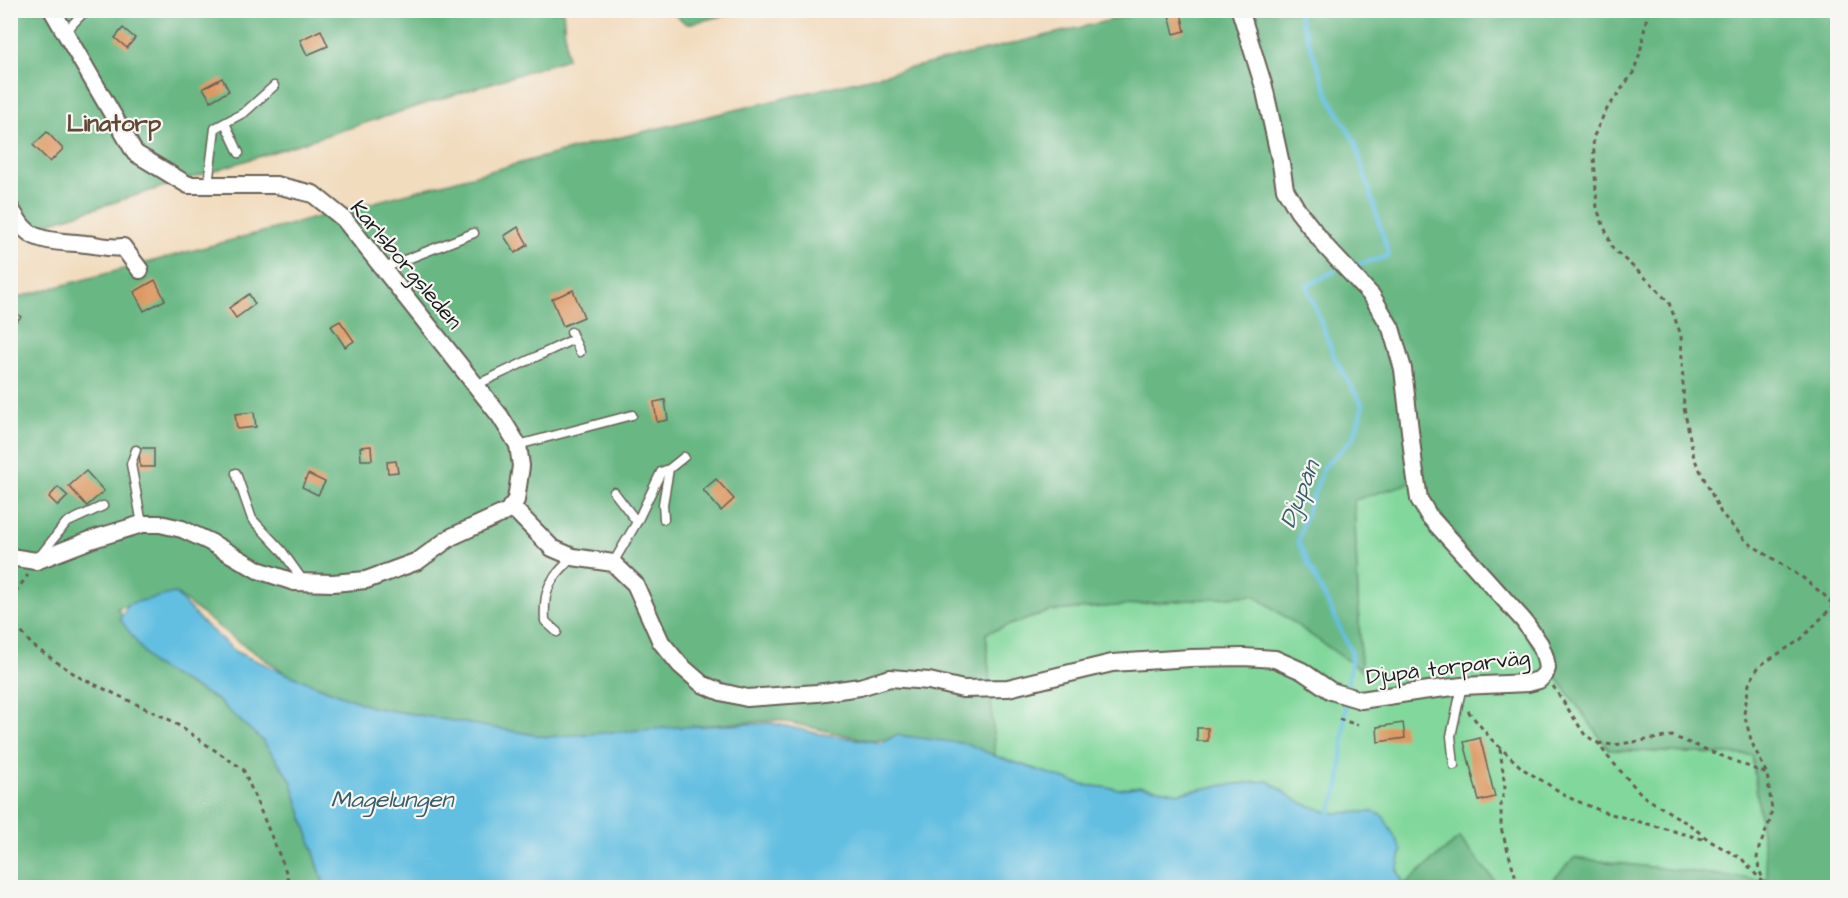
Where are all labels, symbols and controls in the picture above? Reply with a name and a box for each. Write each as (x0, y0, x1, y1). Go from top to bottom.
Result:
district label: Linatorp (67, 107, 162, 141)
street label: Karlsborgsleden (342, 194, 469, 337)
water label: Djupån (1271, 454, 1329, 533)
street label: Djupå torparväg (1365, 642, 1532, 694)
water label: Magelungen (331, 783, 455, 818)

